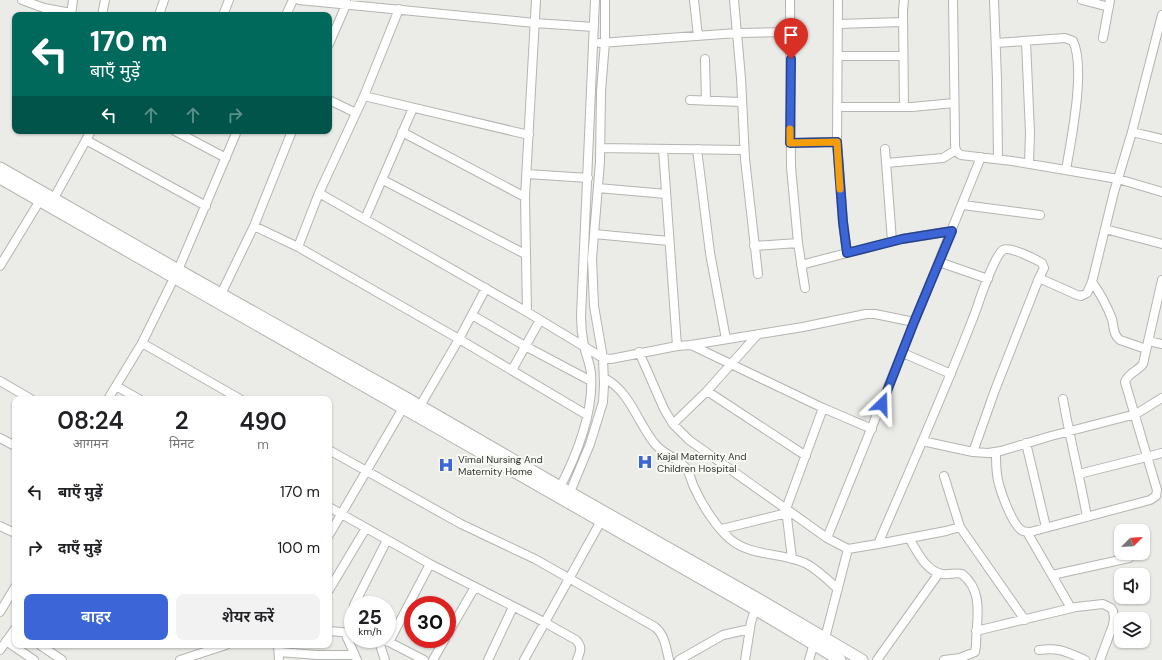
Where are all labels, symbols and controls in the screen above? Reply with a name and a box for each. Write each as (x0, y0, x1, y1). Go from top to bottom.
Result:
pin (774, 18, 808, 59)
text: 170 m (90, 23, 168, 60)
icon: arrive (780, 24, 802, 46)
icon: left (24, 28, 76, 80)
text: बाएँ मुड़ें (90, 59, 140, 83)
icon: left (98, 104, 120, 126)
icon: ahead (140, 104, 162, 126)
icon: ahead (182, 104, 204, 126)
icon: right (224, 104, 246, 126)
position arrow (861, 383, 903, 425)
text: 08:24 (57, 405, 124, 436)
text: 2 (175, 405, 189, 436)
text: 490 (239, 406, 287, 437)
text: आगमन (73, 435, 108, 452)
text: मिनट (169, 435, 194, 452)
text: m (257, 436, 269, 453)
place label: Kajal Maternity And Children Hospital (657, 450, 747, 475)
place label: Vimal Nursing And Maternity Home (458, 453, 543, 478)
hospital icon: Kajal Maternity And Children Hospital (636, 453, 654, 471)
hospital icon: Vimal Nursing And Maternity Home (437, 456, 455, 474)
icon: left (24, 481, 46, 503)
text: बाएँ मुड़ें (58, 482, 103, 502)
text: 170 m (280, 482, 320, 502)
north arrow (1114, 524, 1150, 560)
map controls (1114, 524, 1150, 648)
icon: right (24, 537, 46, 559)
text: दाएँ मुड़ें (58, 538, 102, 558)
text: 100 m (277, 538, 320, 558)
button: sound (1114, 568, 1150, 604)
button: बाहर (24, 594, 168, 640)
button: शेयर करें (176, 594, 320, 640)
speed limit sign: 30 (404, 596, 456, 648)
text: 25 (358, 604, 382, 630)
button: layers (1114, 612, 1150, 648)
text: km/h (358, 625, 382, 638)

